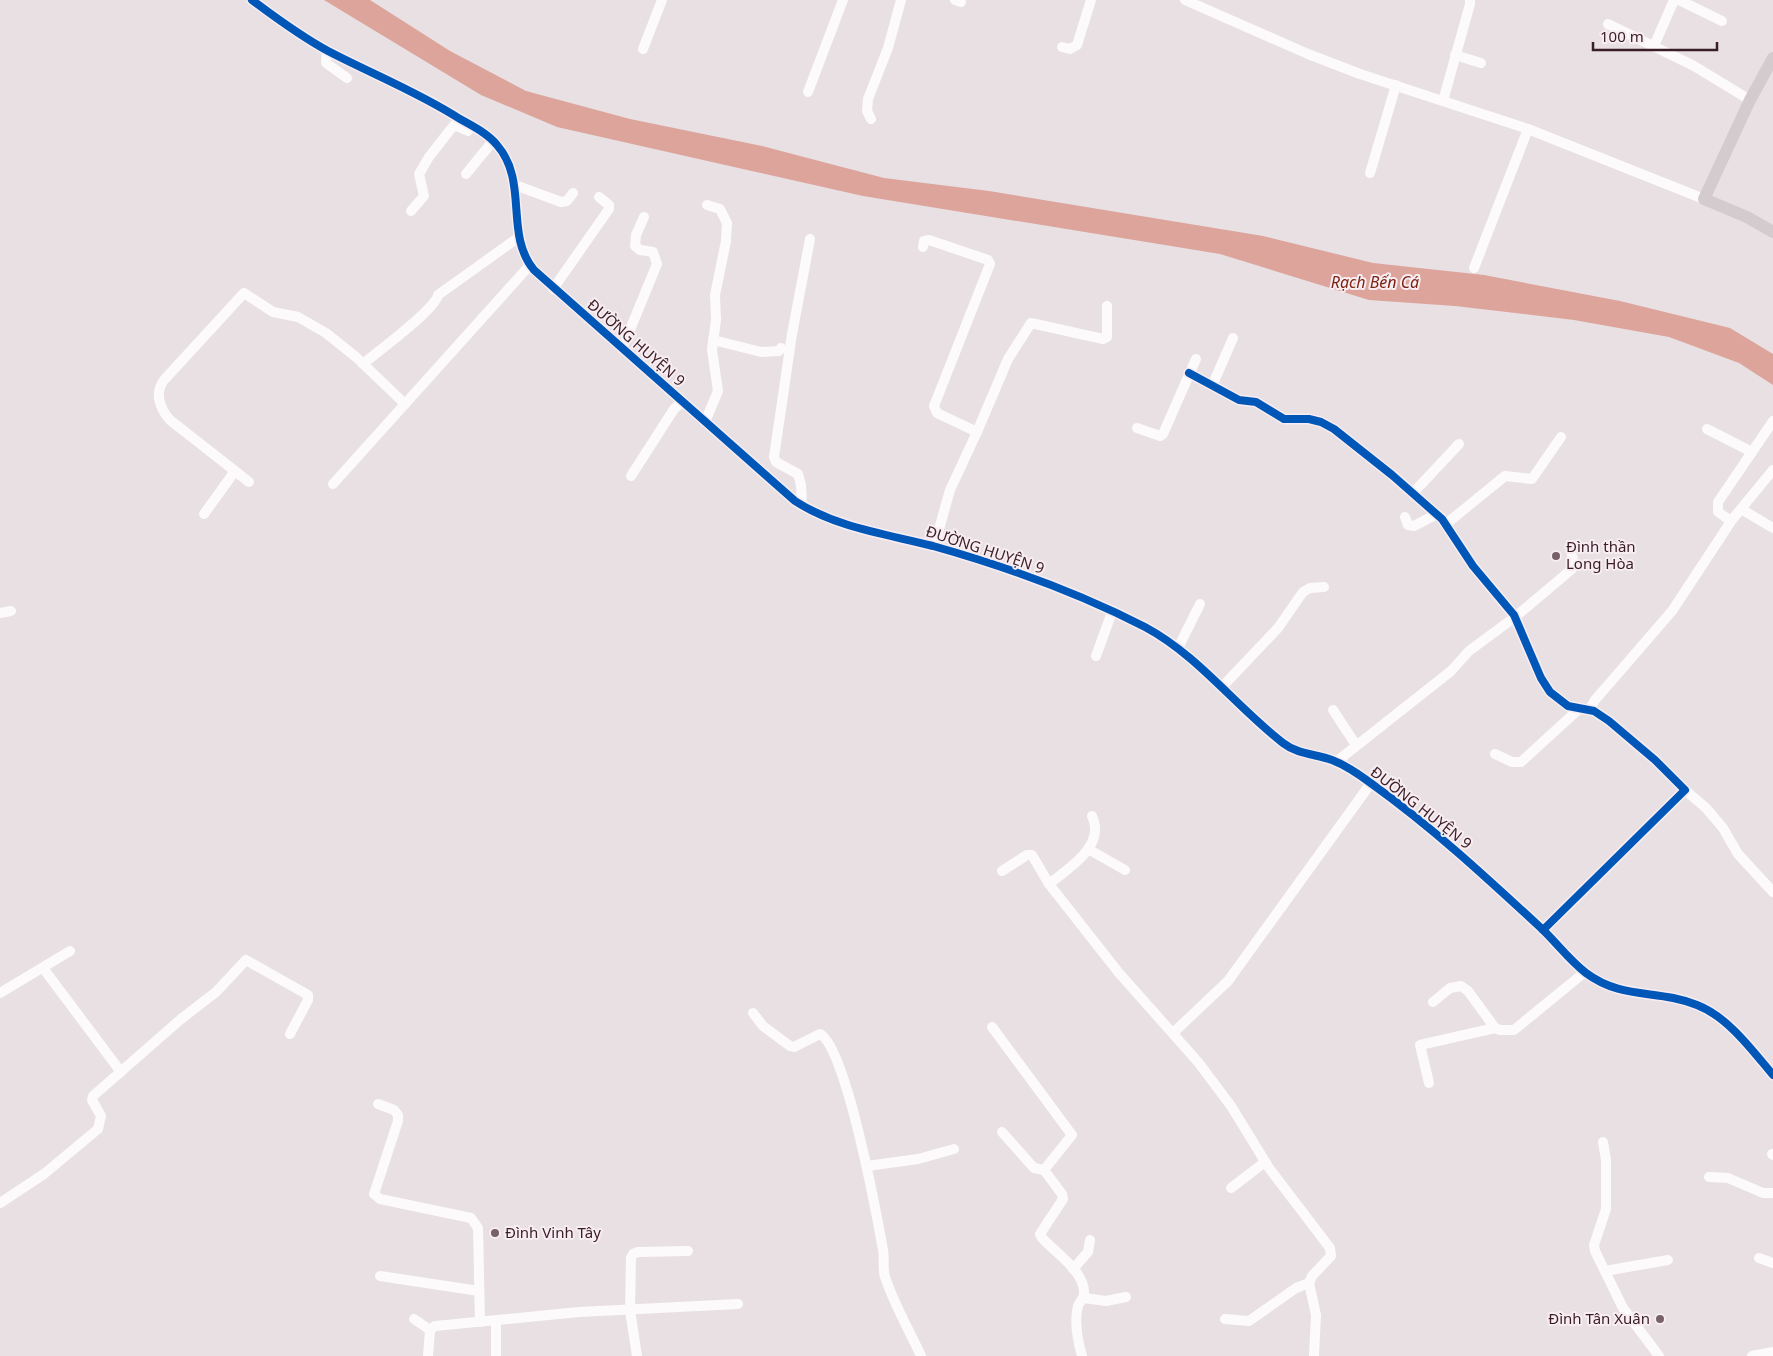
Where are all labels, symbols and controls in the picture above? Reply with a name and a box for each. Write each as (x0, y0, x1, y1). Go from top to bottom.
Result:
scale bar (1593, 20, 1717, 52)
text: 100 m (1600, 26, 1644, 46)
water label: Rạch Bến Cá (1331, 271, 1419, 293)
street label: ĐƯỜNG HUYỆN 9 (584, 294, 690, 390)
street label: ĐƯỜNG HUYỆN 9 (924, 520, 1047, 578)
place label: Đình thần Long Hòa (1566, 536, 1636, 573)
marker: Đình thần Long Hòa (1550, 550, 1562, 562)
street label: ĐƯỜNG HUYỆN 9 (1367, 761, 1476, 853)
place label: Đình Vinh Tây (505, 1222, 601, 1242)
marker: Đình Vinh Tây (489, 1227, 501, 1239)
place label: Đình Tân Xuân (1548, 1308, 1650, 1328)
marker: Đình Tân Xuân (1654, 1313, 1666, 1325)

